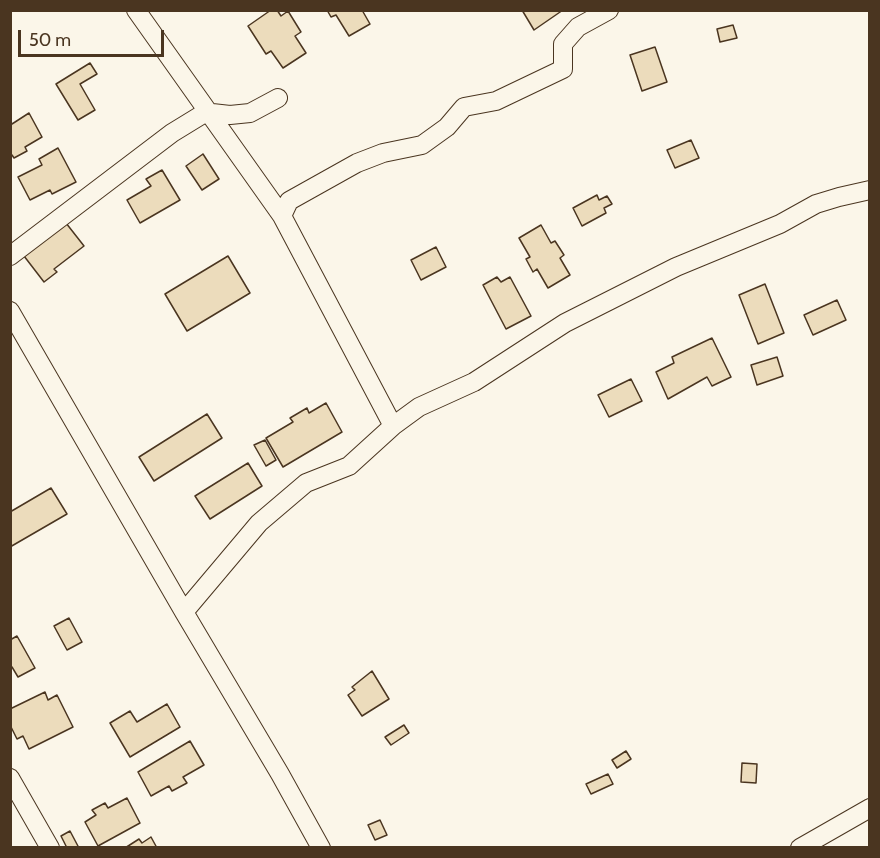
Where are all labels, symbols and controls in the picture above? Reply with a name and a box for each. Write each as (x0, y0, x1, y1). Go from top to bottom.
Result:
scale bar (21, 18, 166, 56)
text: 50 m (29, 29, 71, 51)

